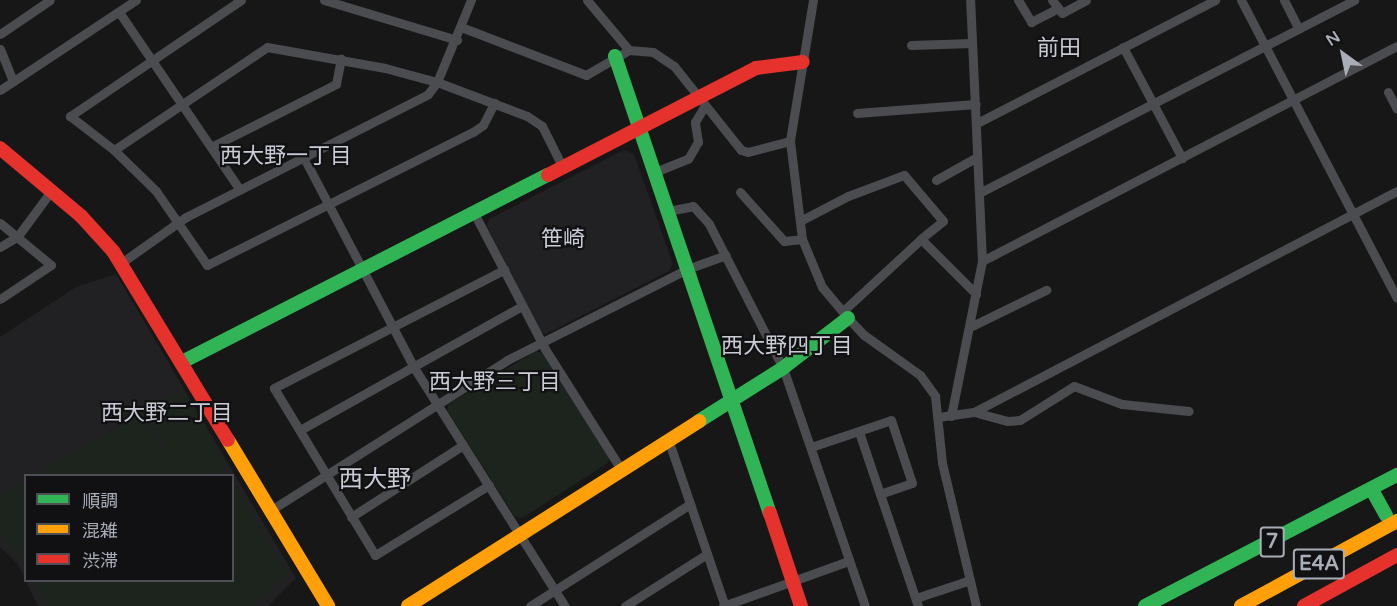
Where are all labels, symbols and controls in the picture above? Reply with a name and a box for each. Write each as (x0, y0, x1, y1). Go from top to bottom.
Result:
north arrow (1313, 24, 1373, 84)
text: N (1322, 27, 1344, 51)
district label: 前田 (1037, 36, 1081, 62)
district label: 西大野一丁目 (220, 144, 352, 170)
district label: 笹崎 (541, 227, 585, 253)
district label: 西大野四丁目 (721, 334, 853, 360)
district label: 西大野三丁目 (429, 370, 561, 396)
district label: 西大野二丁目 (101, 401, 233, 427)
district label: 西大野 (339, 466, 411, 494)
legend (24, 474, 234, 582)
text: 順調 (82, 490, 118, 512)
text: 混雑 (82, 520, 118, 542)
road number: 7 (1258, 525, 1286, 559)
road number: E4A (1292, 547, 1346, 581)
text: 渋滞 (82, 550, 118, 572)

